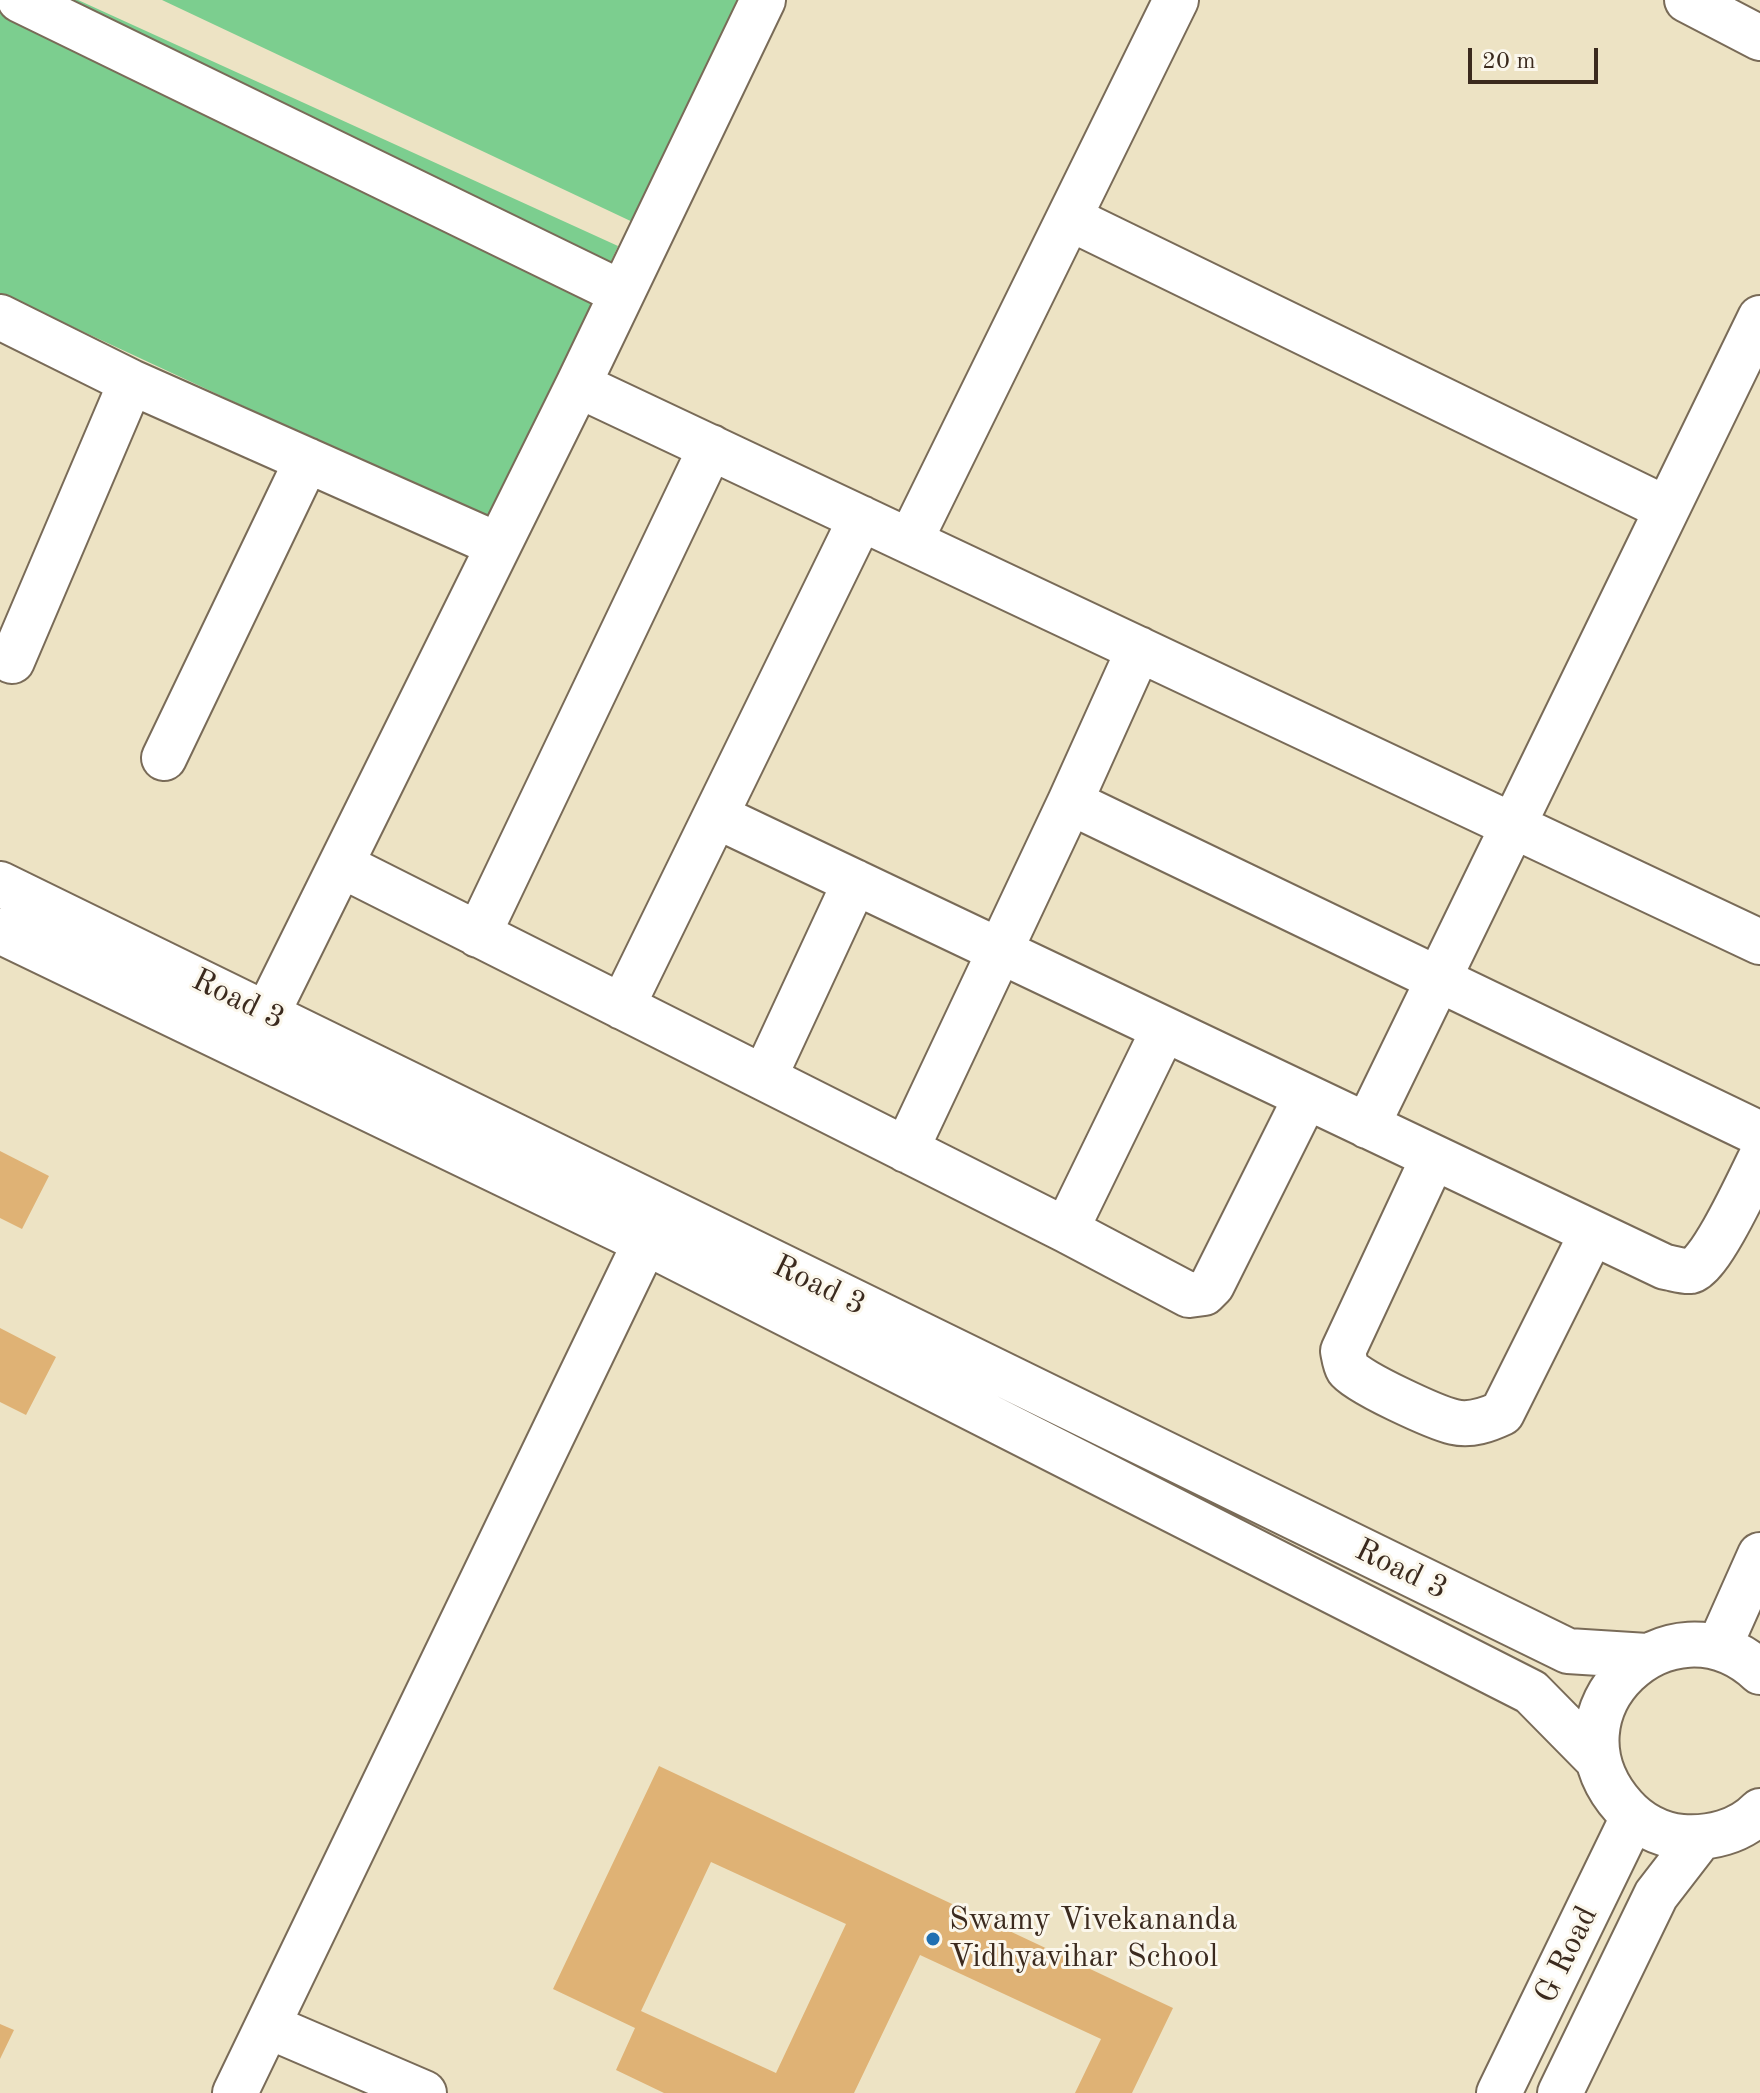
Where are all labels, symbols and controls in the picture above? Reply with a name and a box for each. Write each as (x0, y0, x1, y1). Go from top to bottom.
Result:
scale bar (1472, 32, 1602, 82)
text: 20 m (1482, 50, 1536, 74)
street label: Road 3 (185, 961, 291, 1039)
street label: Road 3 (766, 1247, 872, 1325)
street label: Road 3 (1348, 1531, 1454, 1609)
street label: G Road (1527, 1900, 1607, 2010)
place label: Swamy Vivekananda Vidhyavihar School (949, 1902, 1237, 1977)
marker: Swamy Vivekananda Vidhyavihar School (924, 1930, 942, 1948)

